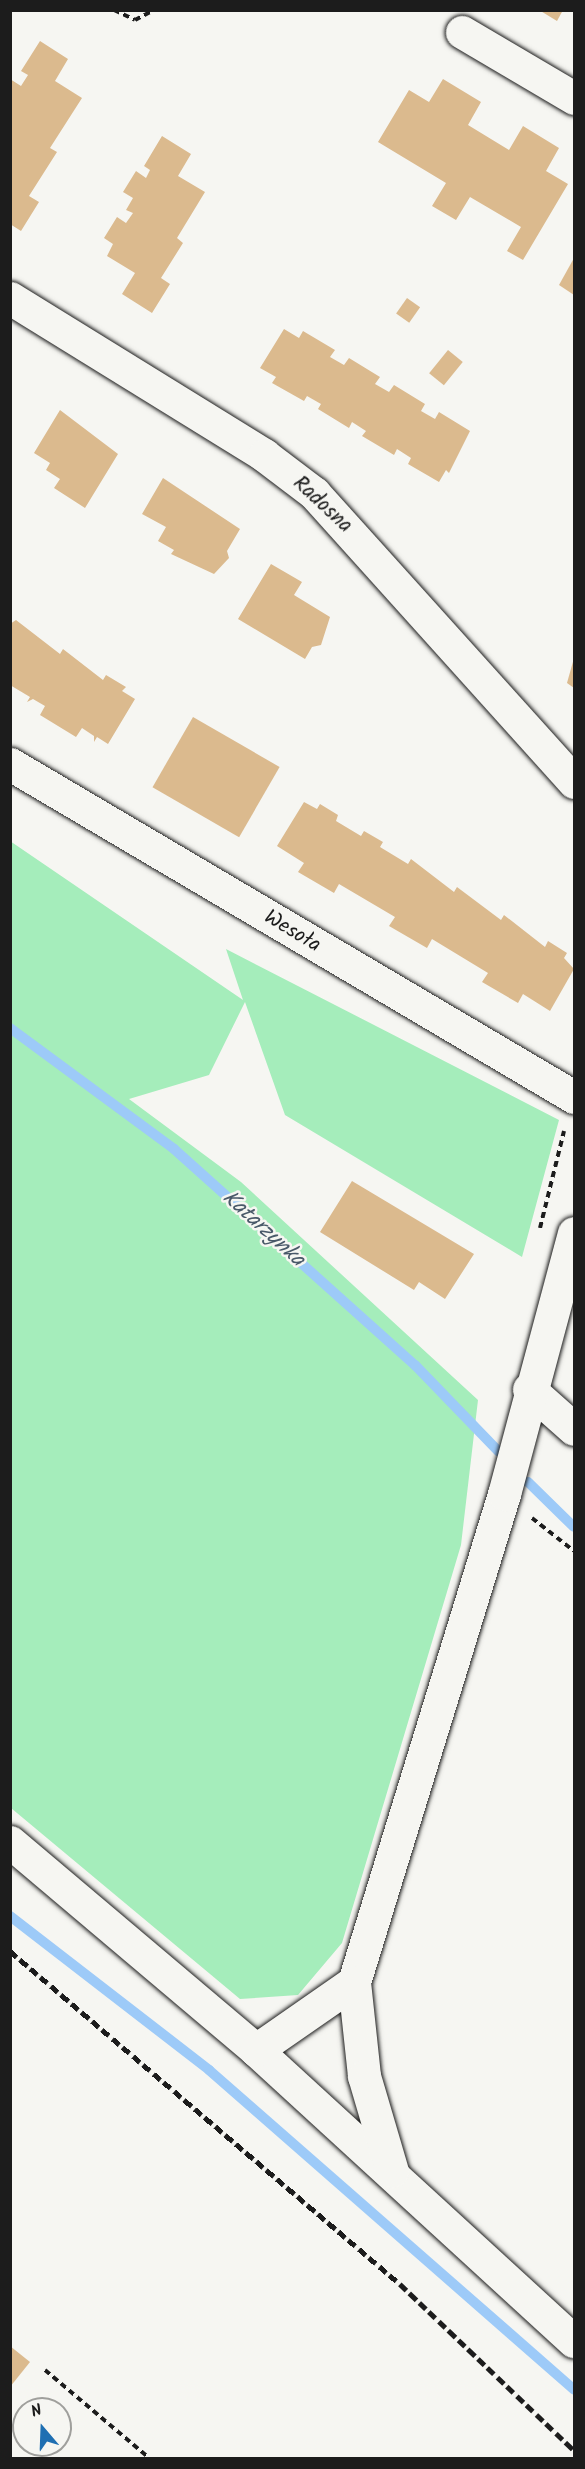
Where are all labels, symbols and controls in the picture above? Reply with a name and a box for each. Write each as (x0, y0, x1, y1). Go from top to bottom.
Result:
street label: Radosna (287, 471, 357, 539)
street label: Wesoła (259, 905, 325, 959)
water label: Katarzynka (216, 1185, 310, 1273)
north arrow (12, 2397, 72, 2457)
text: N (28, 2398, 45, 2425)

